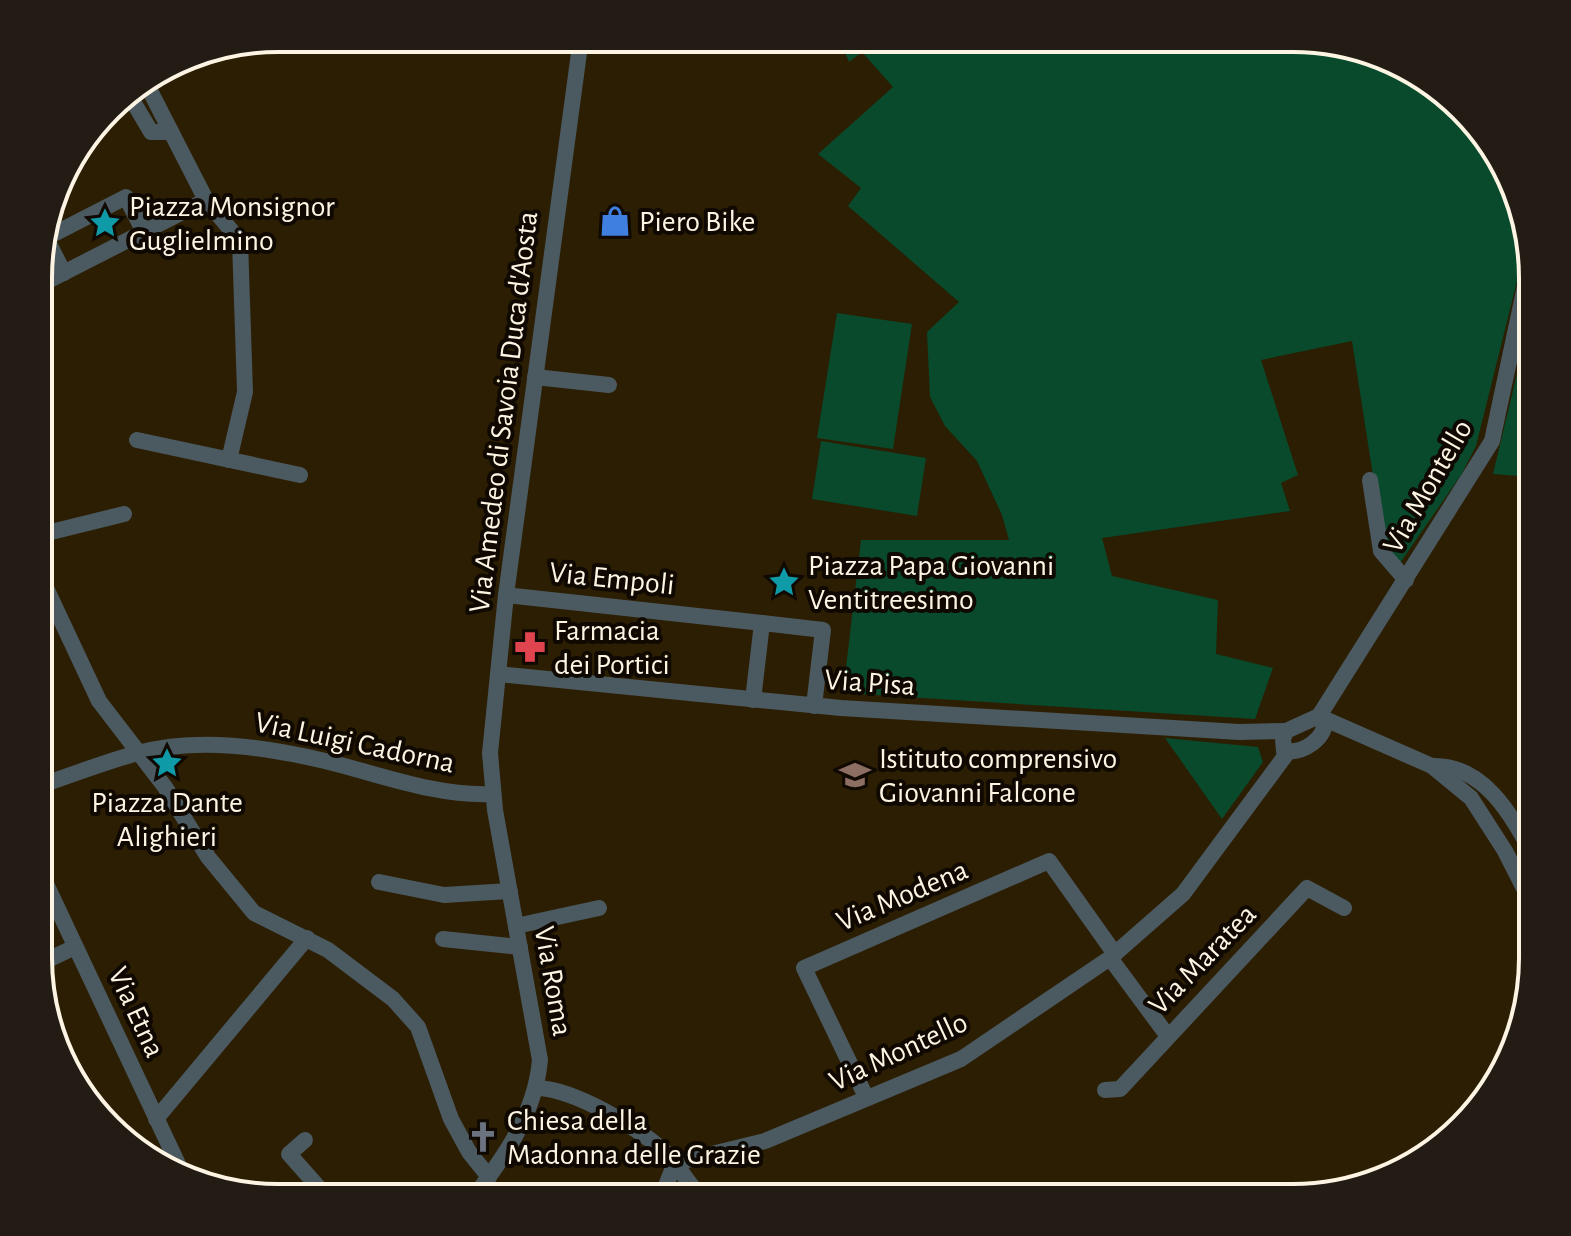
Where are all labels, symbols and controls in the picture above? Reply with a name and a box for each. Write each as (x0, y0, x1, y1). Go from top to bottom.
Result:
place label: Piazza Monsignor Guglielmino (129, 192, 335, 256)
shop icon: Piero Bike (598, 204, 632, 238)
place icon: Piazza Monsignor Guglielmino (88, 206, 122, 240)
place label: Piero Bike (639, 207, 755, 237)
street label: Via Amedeo di Savoia Duca d'Aosta (464, 210, 544, 615)
street label: Via Montello (1378, 415, 1478, 558)
place label: Piazza Papa Giovanni Ventitreesimo (808, 551, 1054, 615)
street label: Via Empoli (548, 558, 676, 600)
place icon: Piazza Papa Giovanni Ventitreesimo (767, 565, 801, 599)
place label: Farmacia dei Portici (554, 616, 670, 680)
pharmacy icon: Farmacia dei Portici (513, 630, 547, 664)
street label: Via Pisa (824, 665, 916, 701)
street label: Via Luigi Cadorna (252, 707, 457, 779)
place label: Istituto comprensivo Giovanni Falcone (879, 744, 1117, 808)
place icon: Piazza Dante Alighieri (150, 746, 184, 780)
school or university icon: Istituto comprensivo Giovanni Falcone (838, 758, 872, 792)
place label: Piazza Dante Alighieri (91, 788, 243, 852)
street label: Via Modena (832, 855, 972, 937)
street label: Via Maratea (1143, 899, 1262, 1020)
street label: Via Roma (529, 924, 577, 1038)
street label: Via Etna (102, 963, 170, 1062)
street label: Via Montello (825, 1007, 972, 1097)
place label: Chiesa della Madonna delle Grazie (507, 1106, 761, 1170)
church icon: Chiesa della Madonna delle Grazie (466, 1120, 500, 1154)

